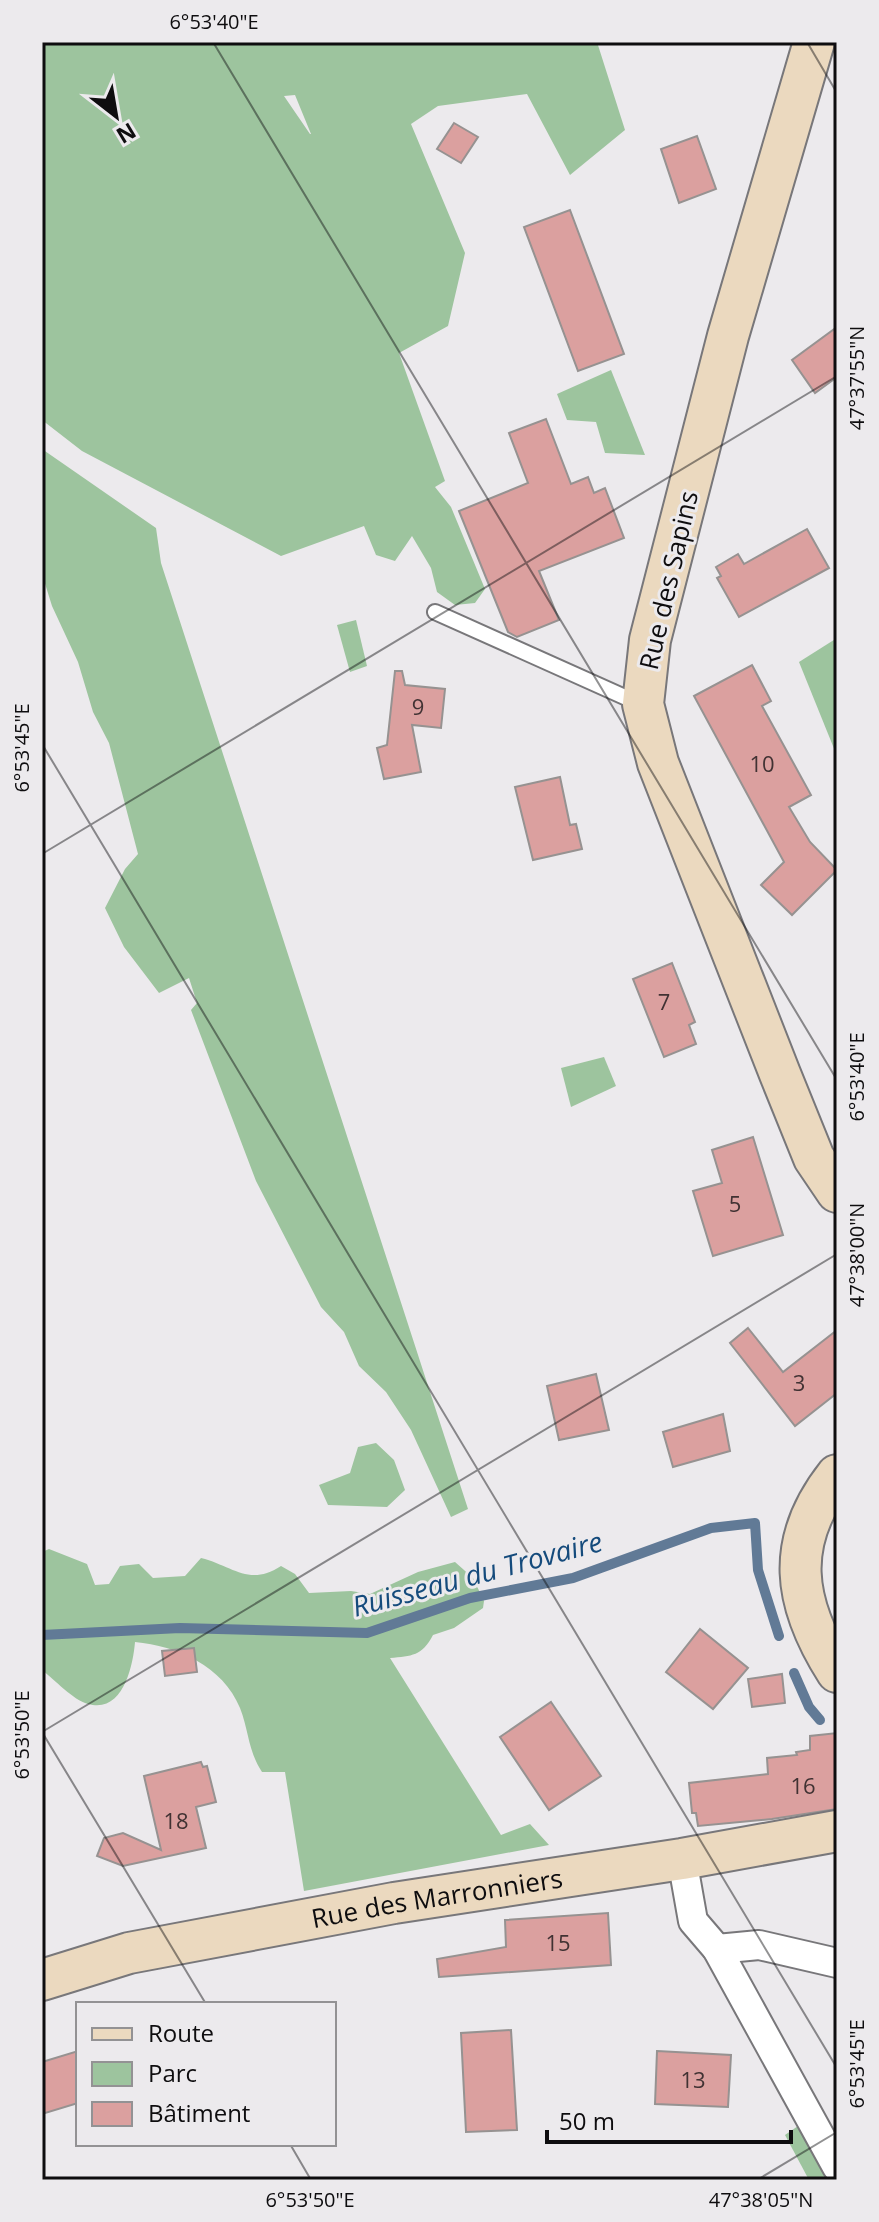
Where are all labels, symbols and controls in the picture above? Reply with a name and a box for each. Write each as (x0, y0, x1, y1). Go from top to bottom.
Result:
text: 6°53'40"E (169, 8, 259, 35)
north arrow (76, 76, 156, 156)
text: N (111, 117, 142, 151)
text: 47°37'55"N (843, 326, 870, 430)
street label: Rue des Sapins (630, 487, 706, 673)
house number: 9 (412, 691, 424, 721)
text: 6°53'45"E (8, 703, 35, 793)
house number: 10 (749, 748, 775, 778)
house number: 7 (658, 986, 670, 1016)
text: 6°53'40"E (843, 1032, 870, 1122)
house number: 5 (729, 1188, 741, 1218)
text: 47°38'00"N (843, 1203, 870, 1307)
house number: 3 (793, 1367, 805, 1397)
water label: Ruisseau du Trovaire (348, 1521, 606, 1625)
text: 6°53'50"E (8, 1690, 35, 1780)
house number: 16 (790, 1770, 816, 1800)
house number: 18 (163, 1805, 189, 1835)
street label: Rue des Marronniers (308, 1860, 565, 1936)
house number: 15 (545, 1927, 571, 1957)
legend (76, 2002, 336, 2146)
text: Route (148, 2016, 214, 2049)
text: 6°53'45"E (843, 2019, 870, 2109)
text: Parc (148, 2056, 197, 2089)
house number: 13 (680, 2064, 706, 2094)
scale bar (547, 2094, 791, 2144)
text: Bâtiment (148, 2096, 250, 2129)
text: 50 m (559, 2104, 615, 2137)
text: 6°53'50"E (265, 2186, 355, 2213)
text: 47°38'05"N (709, 2186, 813, 2213)

